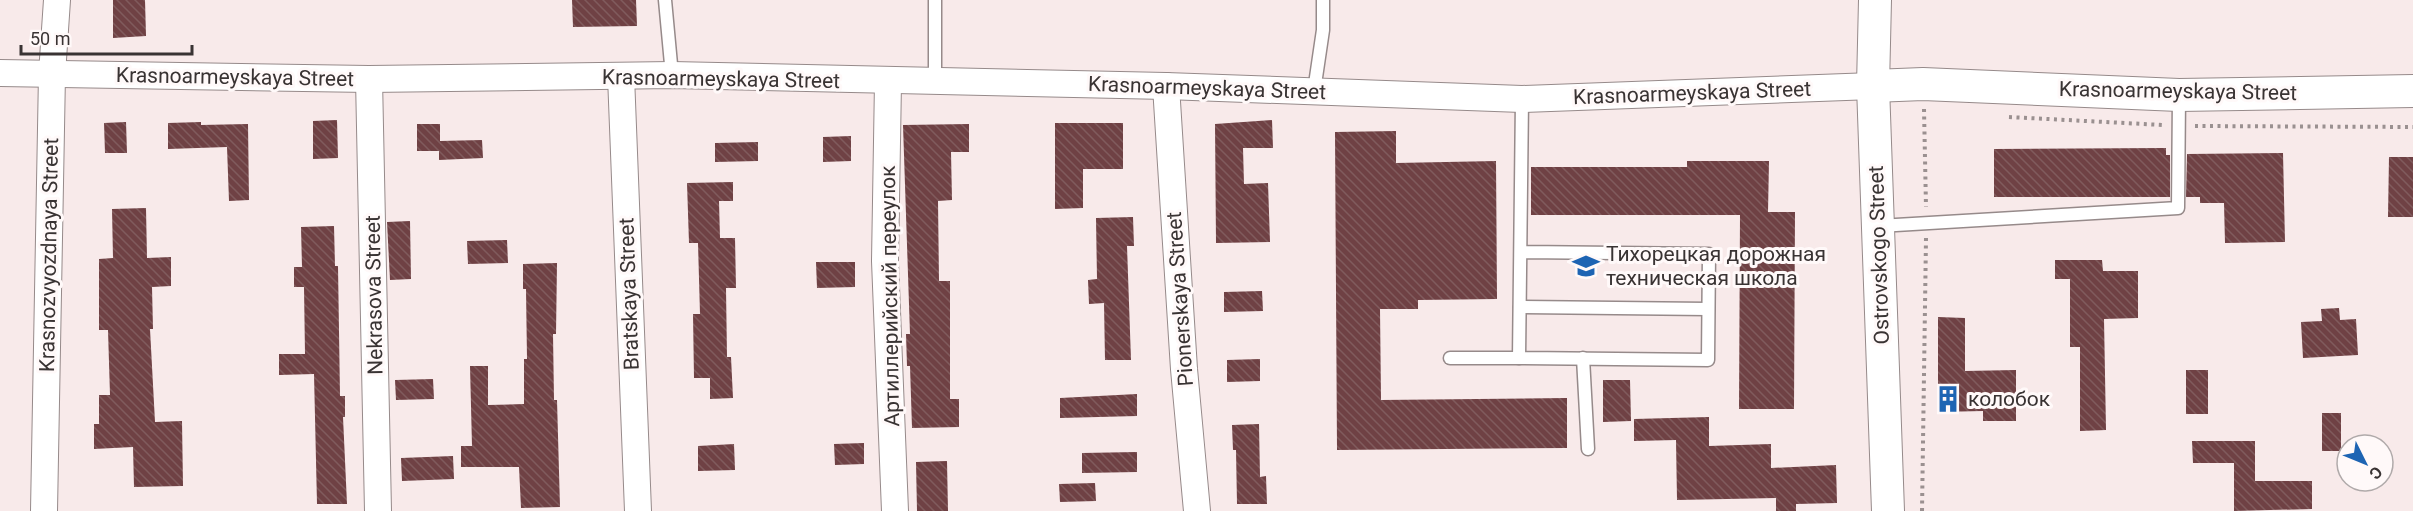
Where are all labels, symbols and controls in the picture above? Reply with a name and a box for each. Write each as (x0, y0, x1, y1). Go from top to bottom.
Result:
scale bar (21, 18, 192, 56)
text: 50 m (30, 28, 70, 49)
street label: Krasnoarmeyskaya Street (116, 63, 354, 91)
street label: Krasnoarmeyskaya Street (602, 65, 840, 93)
street label: Krasnoarmeyskaya Street (1088, 72, 1327, 104)
street label: Krasnoarmeyskaya Street (1573, 77, 1812, 109)
street label: Krasnoarmeyskaya Street (2059, 77, 2297, 105)
street label: Krasnozvyozdnaya Street (35, 137, 63, 372)
street label: Артиллерийский переулок (876, 165, 904, 427)
street label: Ostrovskogo Street (1864, 165, 1894, 345)
street label: Pionerskaya Street (1162, 211, 1198, 387)
street label: Nekrasova Street (361, 215, 387, 375)
street label: Bratskaya Street (614, 217, 644, 371)
place label: Тихорецкая дорожная техническая школа (1606, 242, 1826, 290)
school or university icon: Тихорецкая дорожная техническая школа (1571, 251, 1601, 281)
building icon: колобок (1933, 384, 1963, 414)
place label: колобок (1968, 387, 2051, 411)
north arrow (2335, 433, 2395, 493)
text: С (2365, 463, 2386, 483)

